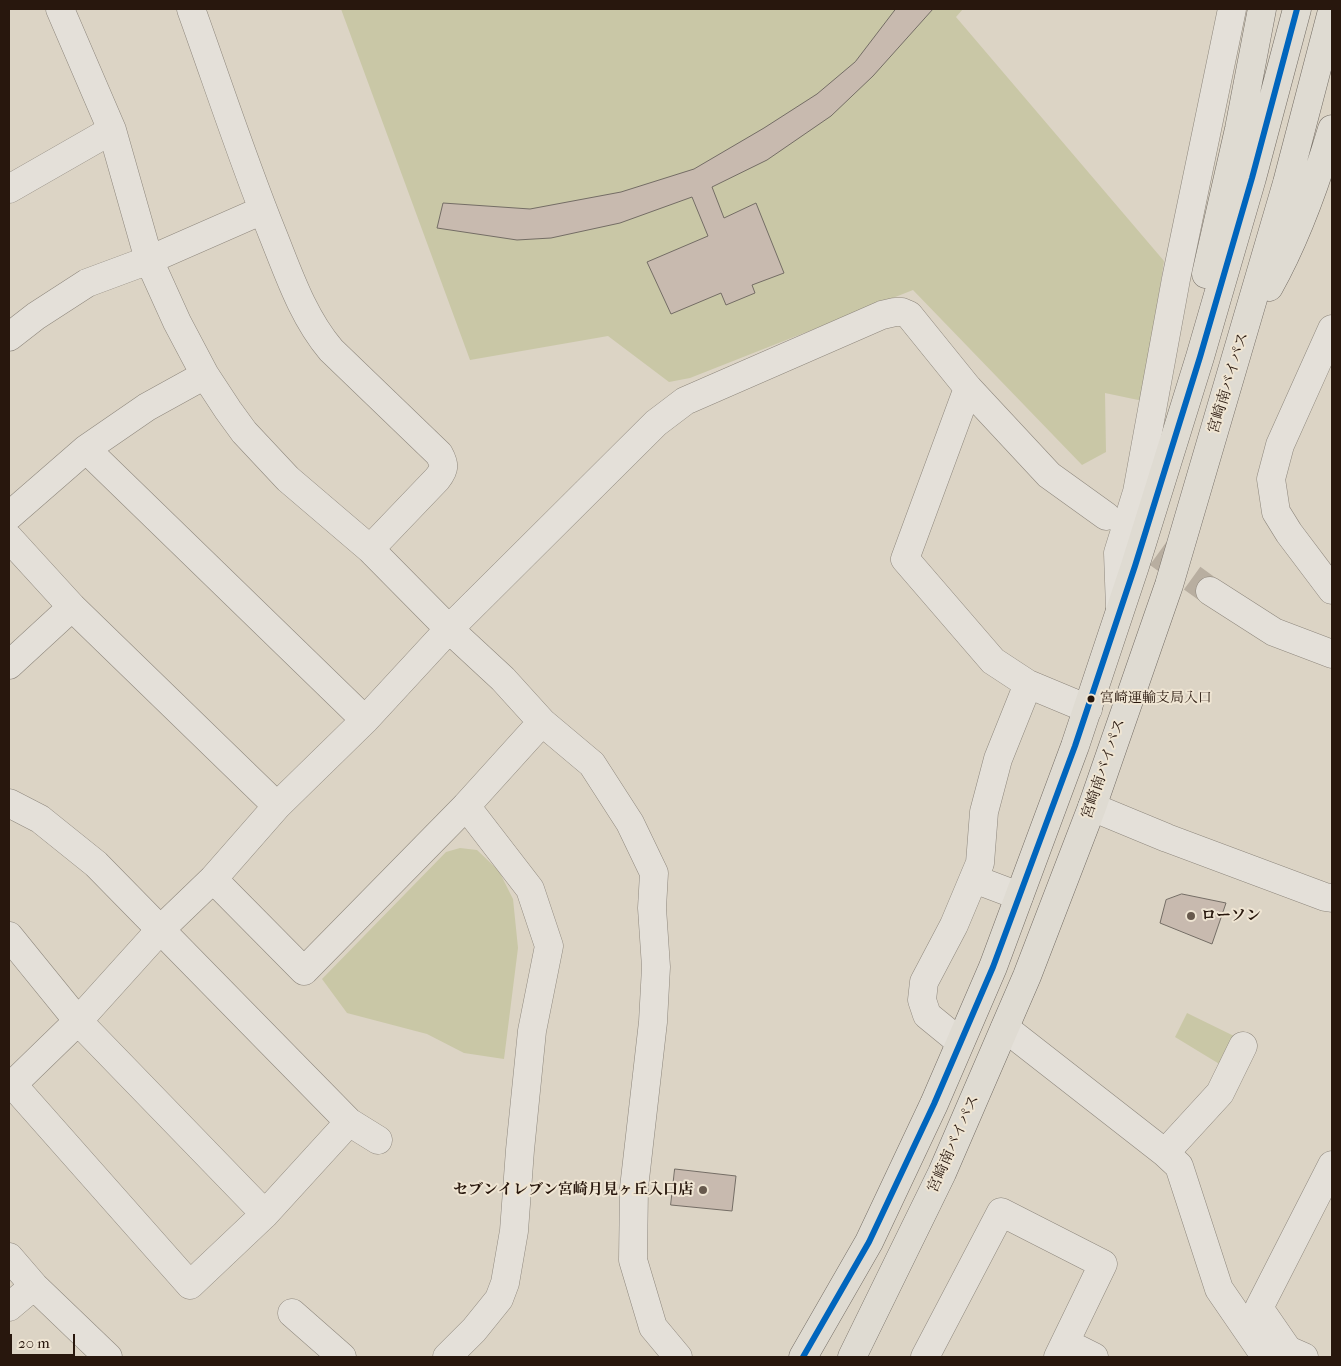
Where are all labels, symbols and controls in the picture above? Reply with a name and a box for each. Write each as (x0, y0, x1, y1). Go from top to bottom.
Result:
street label: 宮崎南バイパス (1205, 330, 1253, 436)
place label: 宮崎運輸支局入口 (1100, 691, 1212, 707)
marker: 宮崎運輸支局入口 (1086, 694, 1096, 704)
street label: 宮崎南バイパス (1078, 716, 1130, 822)
place label: ローソン (1201, 907, 1261, 925)
marker: ローソン (1185, 910, 1197, 922)
street label: 宮崎南バイパス (924, 1092, 984, 1196)
place label: セブンイレブン宮崎月見ヶ丘入口店 (453, 1181, 693, 1199)
marker: セブンイレブン宮崎月見ヶ丘入口店 (697, 1184, 709, 1196)
scale bar (12, 1324, 78, 1356)
text: 20 m (18, 1334, 50, 1352)

